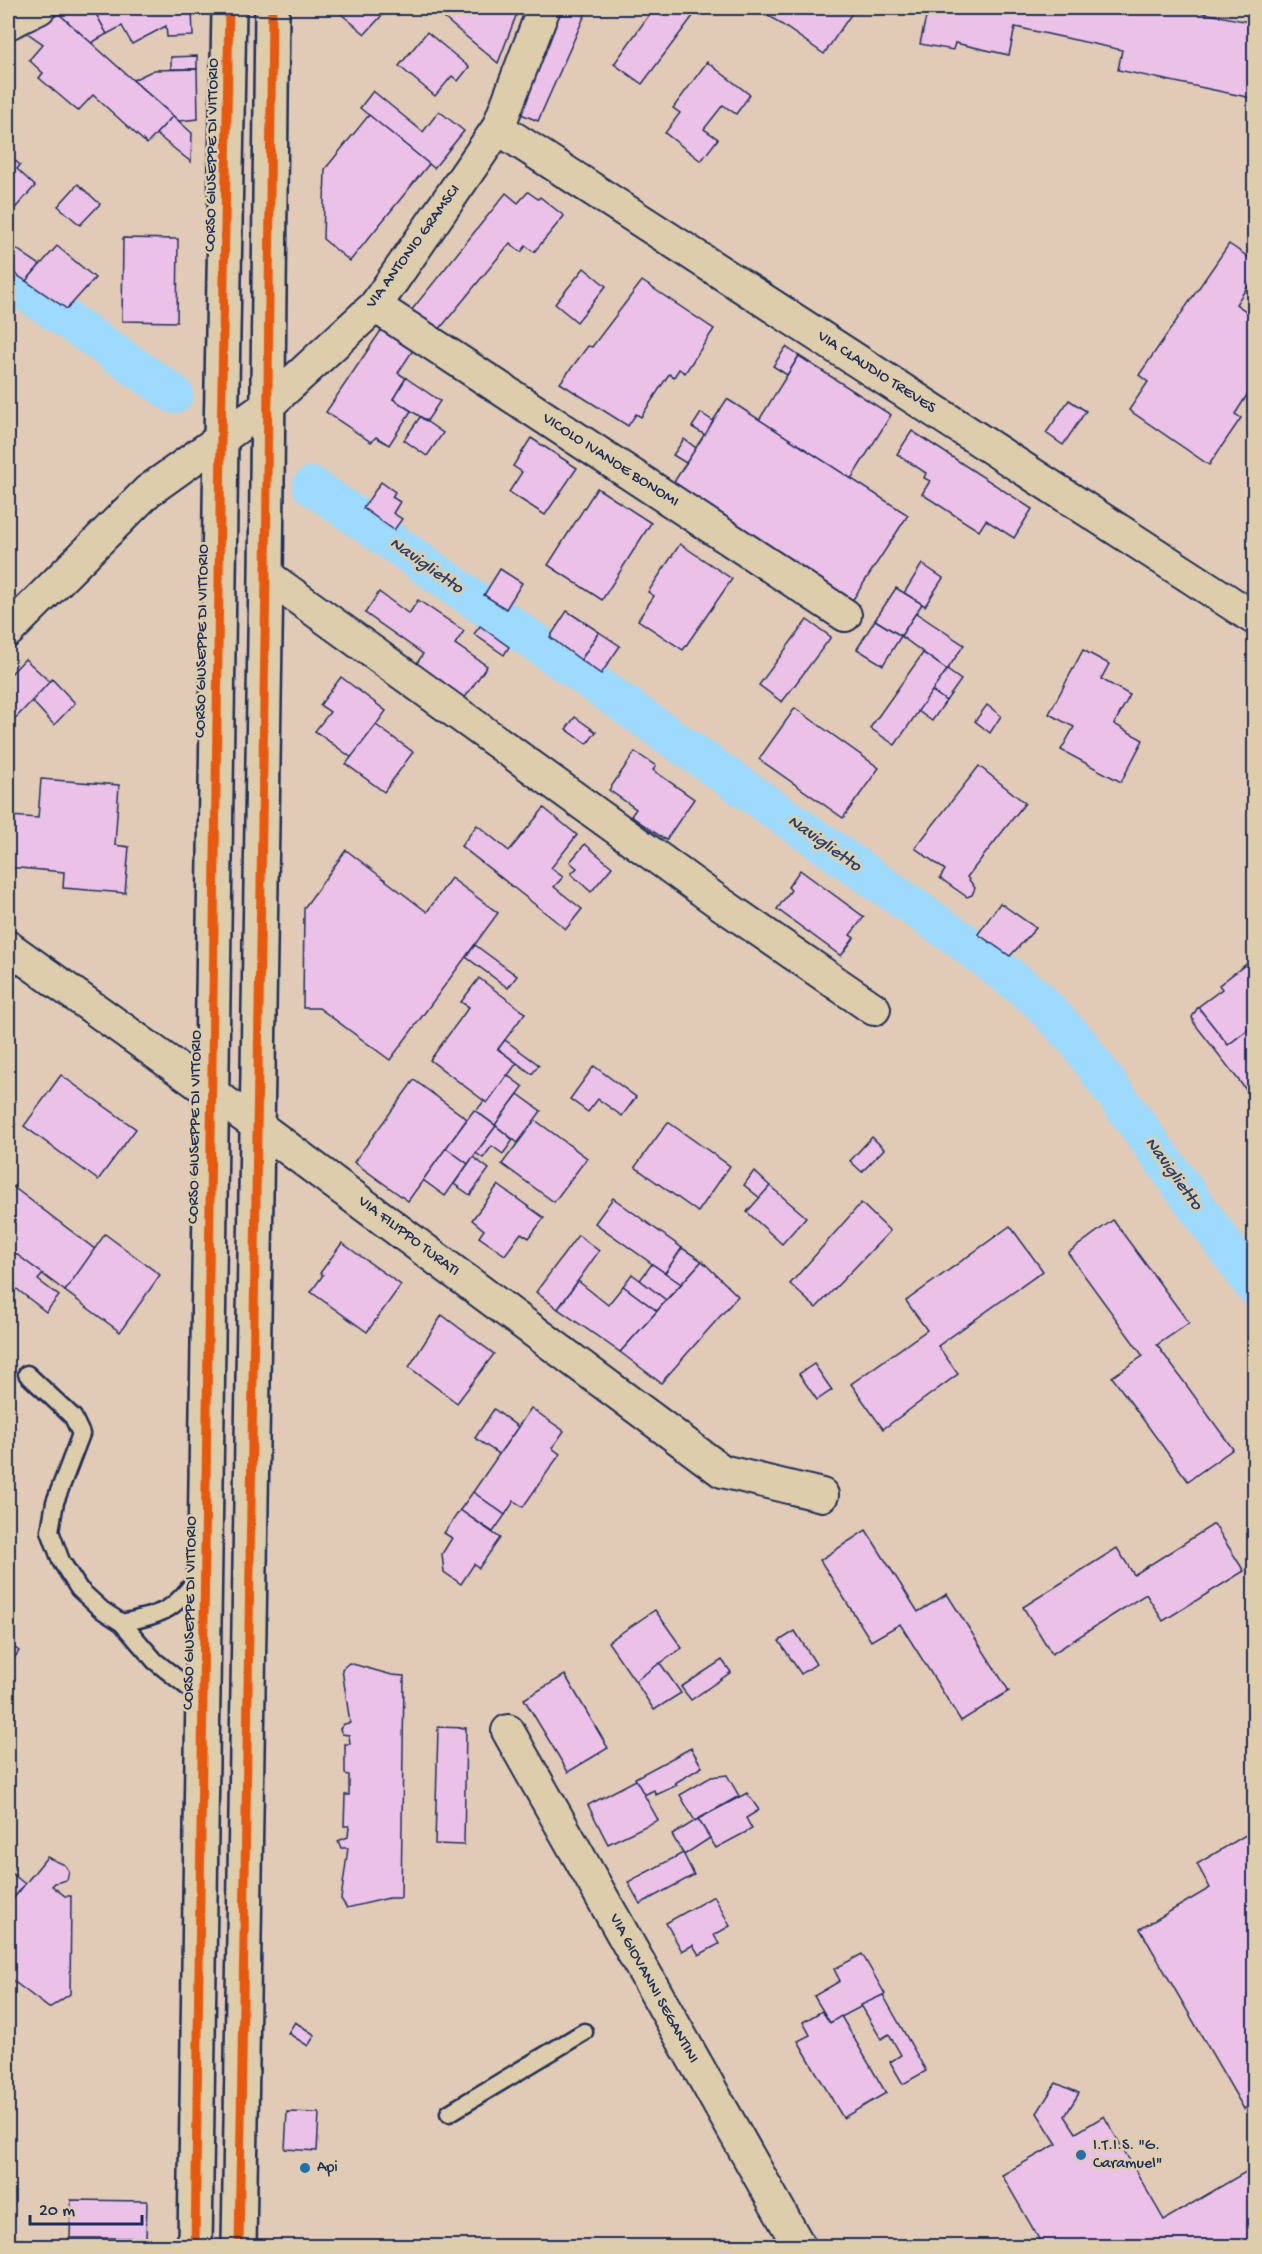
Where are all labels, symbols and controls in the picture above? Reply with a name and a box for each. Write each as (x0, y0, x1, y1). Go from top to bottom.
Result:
street label: CORSO GIUSEPPE DI VITTORIO (202, 57, 224, 252)
street label: VIA ANTONIO GRAMSCI (362, 181, 465, 313)
street label: VIA CLAUDIO TREVES (812, 327, 939, 419)
street label: VICOLO IVANOE BONOMI (537, 409, 682, 512)
water label: Naviglietto (385, 533, 467, 599)
street label: CORSO GIUSEPPE DI VITTORIO (192, 543, 214, 738)
water label: Naviglietto (783, 811, 865, 877)
street label: CORSO GIUSEPPE DI VITTORIO (185, 1029, 207, 1224)
water label: Naviglietto (1140, 1133, 1207, 1215)
street label: VIA FILIPPO TURATI (353, 1192, 462, 1281)
street label: CORSO GIUSEPPE DI VITTORIO (180, 1515, 202, 1710)
street label: VIA GIOVANNI SEGANTINI (603, 1910, 702, 2067)
place label: I.T.I.S. "G. Caramuel" (1093, 2137, 1162, 2174)
marker: I.T.I.S. "G. Caramuel" (1074, 2148, 1088, 2162)
place label: Api (317, 2159, 338, 2178)
marker: Api (298, 2161, 312, 2175)
scale bar (30, 2188, 142, 2226)
text: 20 m (39, 2201, 75, 2222)

